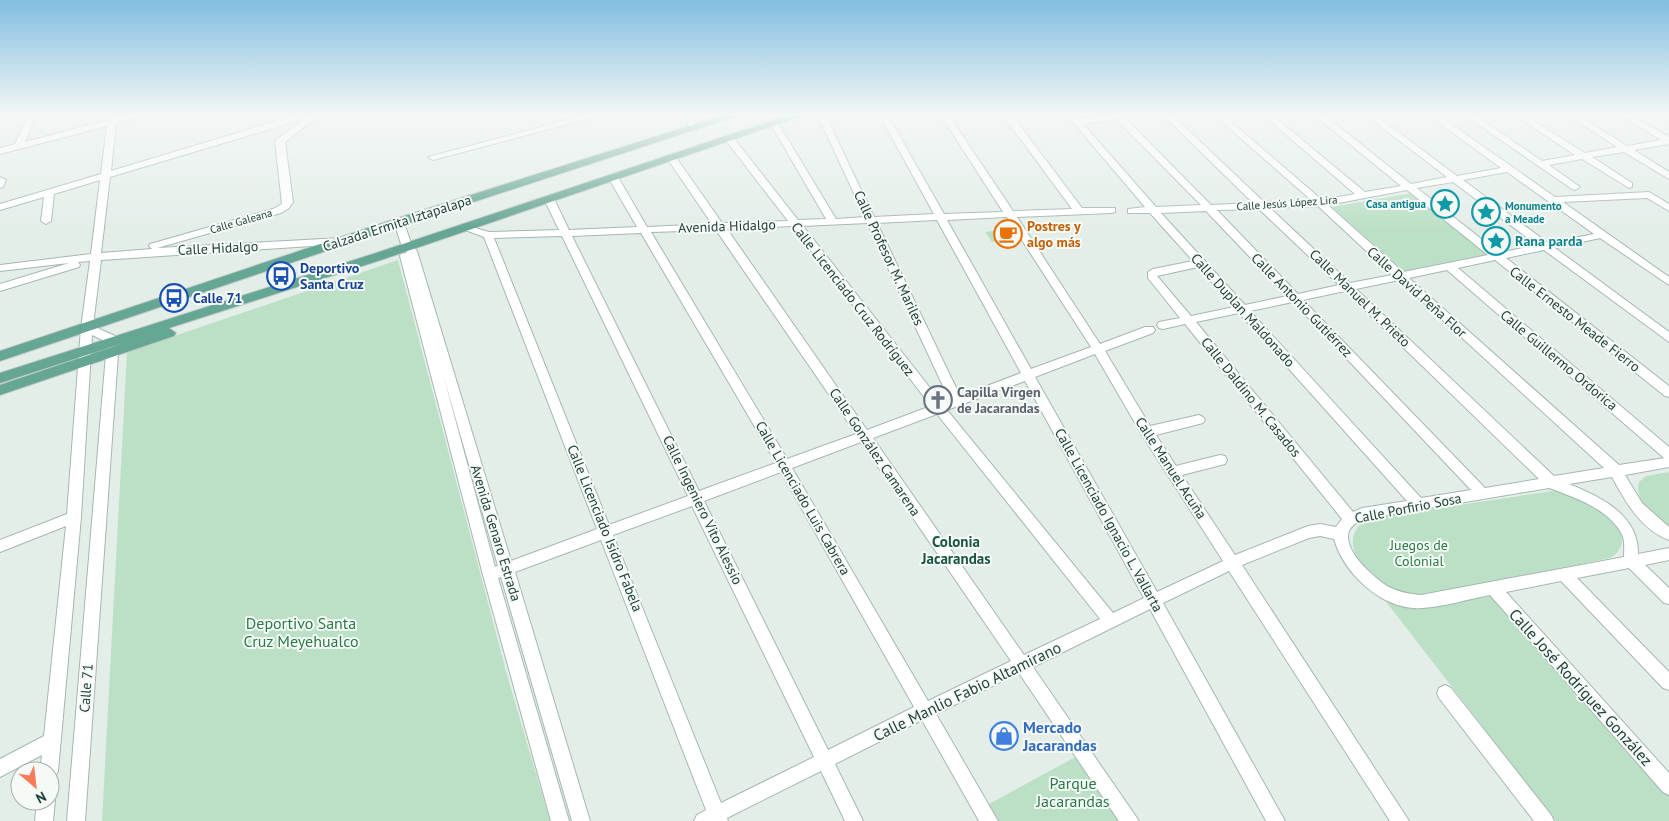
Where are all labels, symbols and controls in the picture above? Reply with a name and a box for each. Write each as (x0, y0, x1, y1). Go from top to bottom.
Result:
street label: Calle Profesor M. Mariles (850, 188, 928, 328)
place icon: Casa antigua (1430, 189, 1460, 219)
street label: Calzada Ermita Iztapalapa (320, 190, 474, 256)
street label: Calle Jesús López Lira (1236, 192, 1338, 214)
place label: Casa antigua (1366, 197, 1426, 211)
place icon: Monumento a Meade (1471, 197, 1501, 227)
place label: Monumento a Meade (1505, 199, 1562, 226)
street label: Calle Galeana (208, 205, 274, 237)
street label: Avenida Hidalgo (678, 215, 776, 237)
place label: Postres y algo más (1027, 217, 1081, 251)
street label: Calle Licenciado Cruz Rodríguez (787, 218, 919, 380)
cafe icon: Postres y algo más (993, 219, 1023, 249)
place icon: Rana parda (1481, 226, 1511, 256)
place label: Rana parda (1515, 232, 1582, 250)
street label: Calle Hidalgo (177, 237, 259, 259)
street label: Calle David Peña Flor (1363, 242, 1471, 342)
street label: Calle Manuel M. Prieto (1306, 245, 1414, 351)
street label: Calle Duplan Maldonado (1187, 249, 1299, 371)
street label: Calle Antonio Gutiérrez (1247, 249, 1357, 361)
place label: Deportivo Santa Cruz (300, 259, 364, 293)
bus stop icon: Deportivo Santa Cruz (266, 261, 296, 291)
street label: Calle Ernesto Meade Fierro (1506, 262, 1644, 376)
bus stop icon: Calle 71 (159, 283, 189, 313)
place label: Calle 71 (193, 289, 242, 307)
street label: Calle Guillermo Ordorica (1497, 306, 1621, 414)
street label: Calle Daldino M. Casados (1197, 333, 1305, 461)
place label: Capilla Virgen de Jacarandas (957, 383, 1041, 417)
street label: Calle González Camarena (825, 384, 925, 520)
church icon: Capilla Virgen de Jacarandas (923, 385, 953, 415)
street label: Calle Manuel Acuña (1131, 414, 1211, 522)
street label: Calle Licenciado Luis Cabrera (751, 418, 855, 578)
street label: Calle Licenciado Ignacio L. Vallarta (1051, 425, 1167, 615)
street label: Calle Ingeniero Vito Alessio (659, 432, 747, 588)
street label: Calle Licenciado Isidro Fabela (563, 442, 647, 614)
street label: Avenida Genaro Estrada (467, 463, 525, 603)
street label: Calle Porfirio Sosa (1353, 489, 1463, 527)
district label: Colonia Jacarandas (920, 532, 991, 568)
park label: Juegos de Colonial (1389, 536, 1448, 570)
street label: Calle José Rodríguez González (1505, 604, 1657, 770)
park label: Deportivo Santa Cruz Meyehualco (243, 613, 359, 651)
street label: Calle Manlio Fabio Altamirano (870, 637, 1064, 745)
street label: Calle 71 (75, 663, 97, 713)
place label: Mercado Jacarandas (1022, 717, 1097, 755)
shop icon: Mercado Jacarandas (989, 721, 1019, 751)
north arrow (10, 761, 60, 811)
park label: Parque Jacarandas (1035, 773, 1110, 811)
text: N (33, 787, 49, 808)

